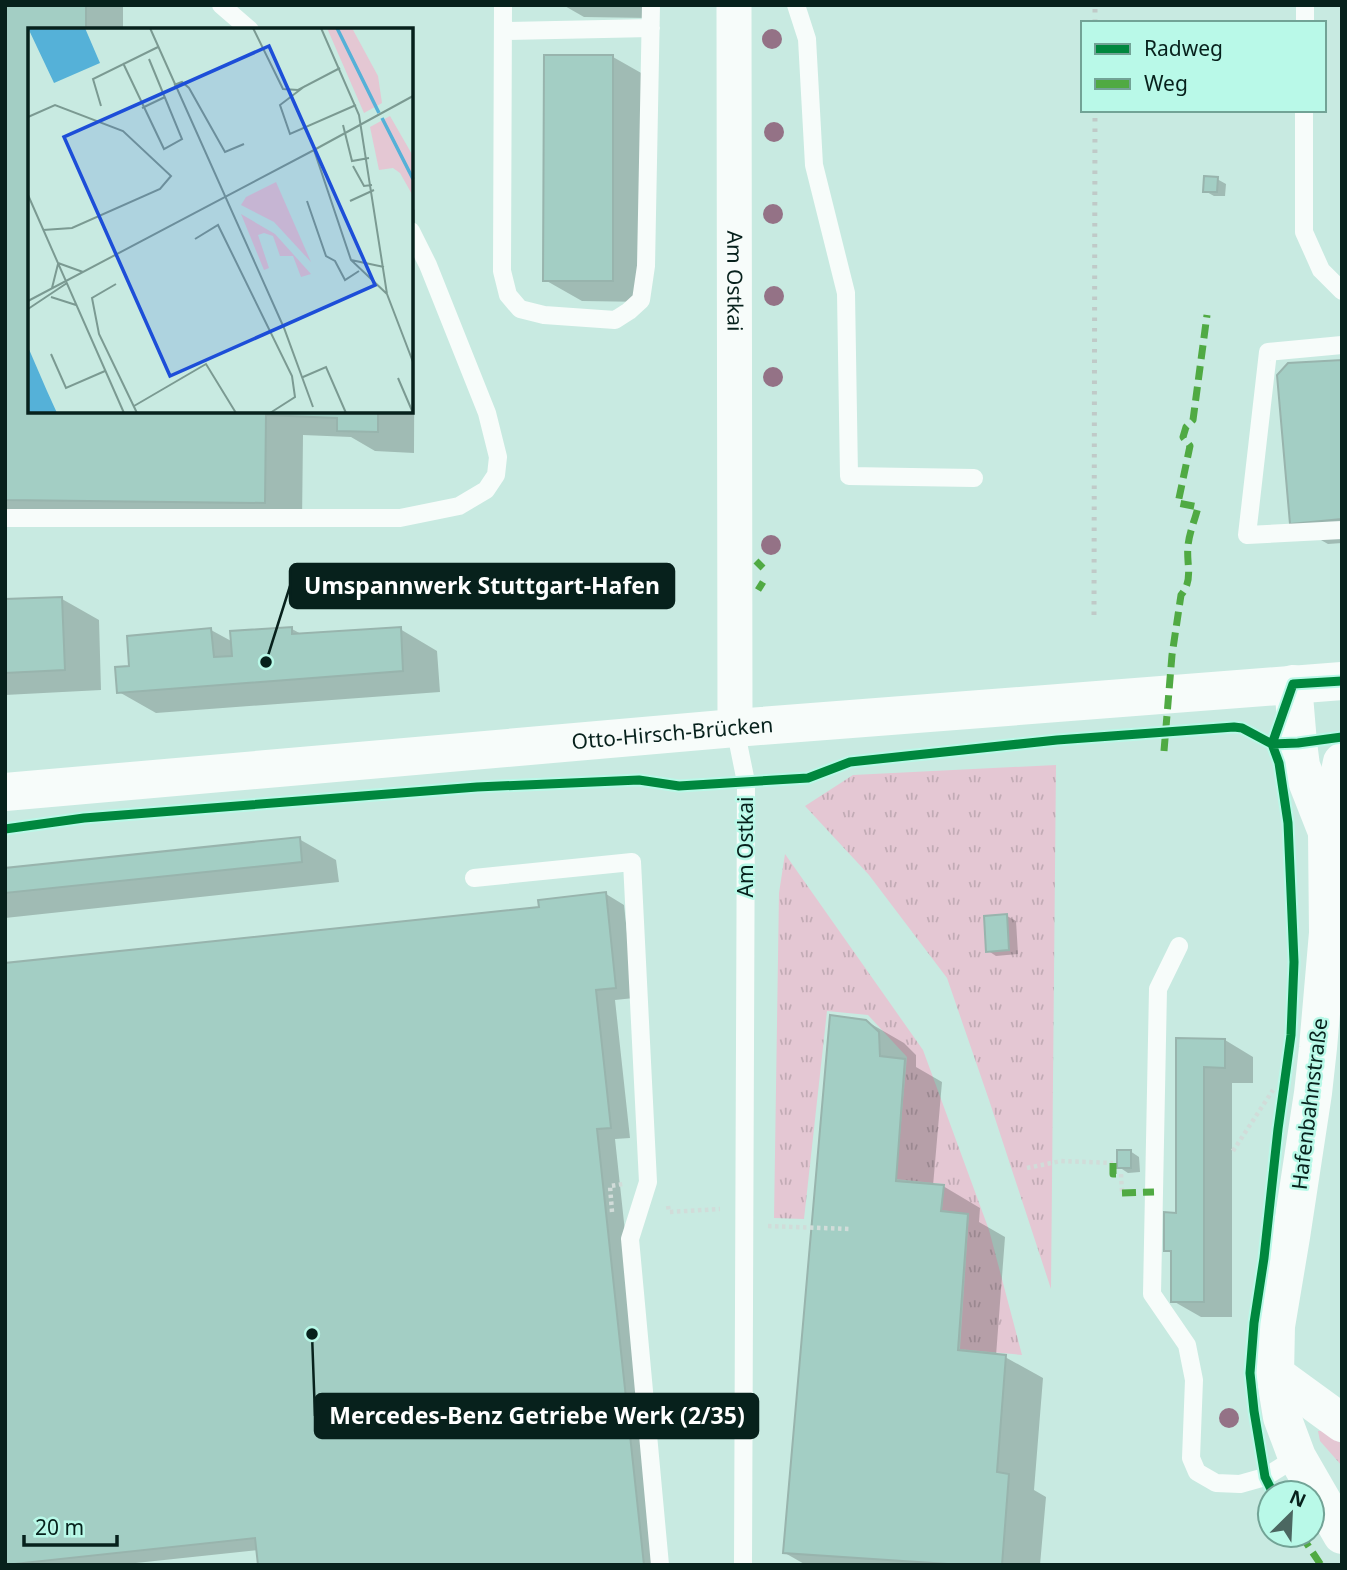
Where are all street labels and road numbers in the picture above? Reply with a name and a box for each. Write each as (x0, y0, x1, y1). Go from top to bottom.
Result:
street label: Am Ostkai (721, 230, 749, 332)
street label: Otto-Hirsch-Brücken (570, 710, 774, 755)
street label: Am Ostkai (731, 797, 759, 897)
street label: Hafenbahnstraße (1285, 1016, 1333, 1191)

